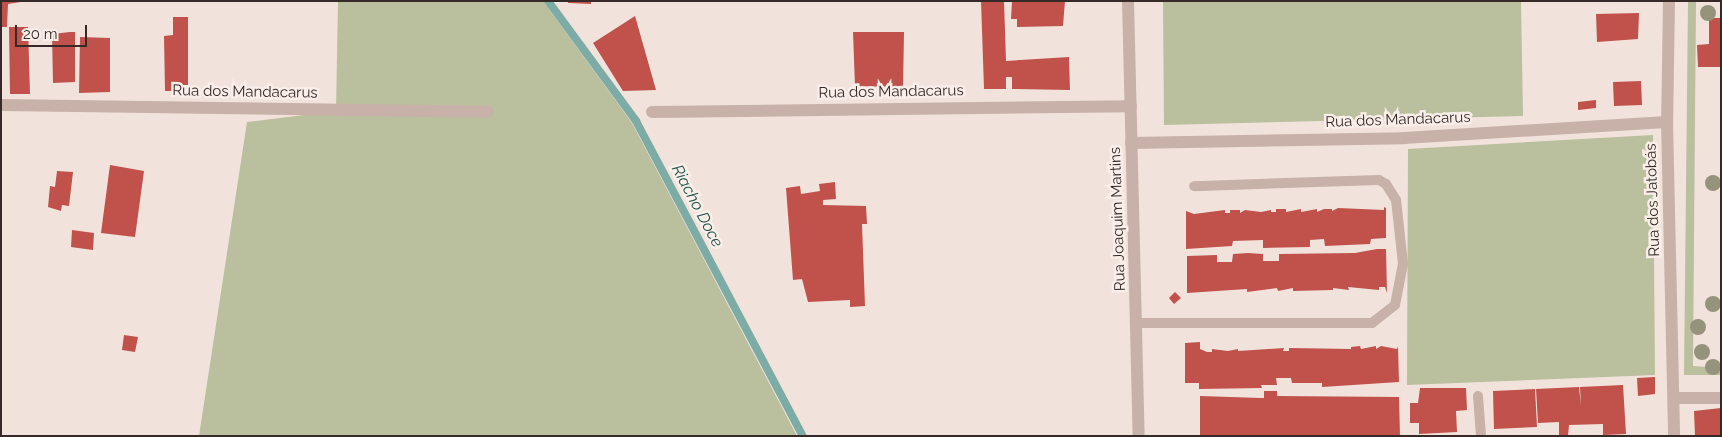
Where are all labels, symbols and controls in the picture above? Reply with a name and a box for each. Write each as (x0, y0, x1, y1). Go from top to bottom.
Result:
scale bar (18, 15, 90, 47)
text: 20 m (23, 25, 58, 43)
street label: Rua dos Mandacarus (172, 82, 318, 102)
street label: Rua dos Mandacarus (818, 82, 964, 102)
street label: Rua dos Mandacarus (1325, 108, 1471, 132)
street label: Rua dos Jatobás (1642, 143, 1664, 257)
street label: Rua Joaquim Martins (1106, 146, 1130, 292)
water label: Riacho Doce (667, 161, 727, 251)

